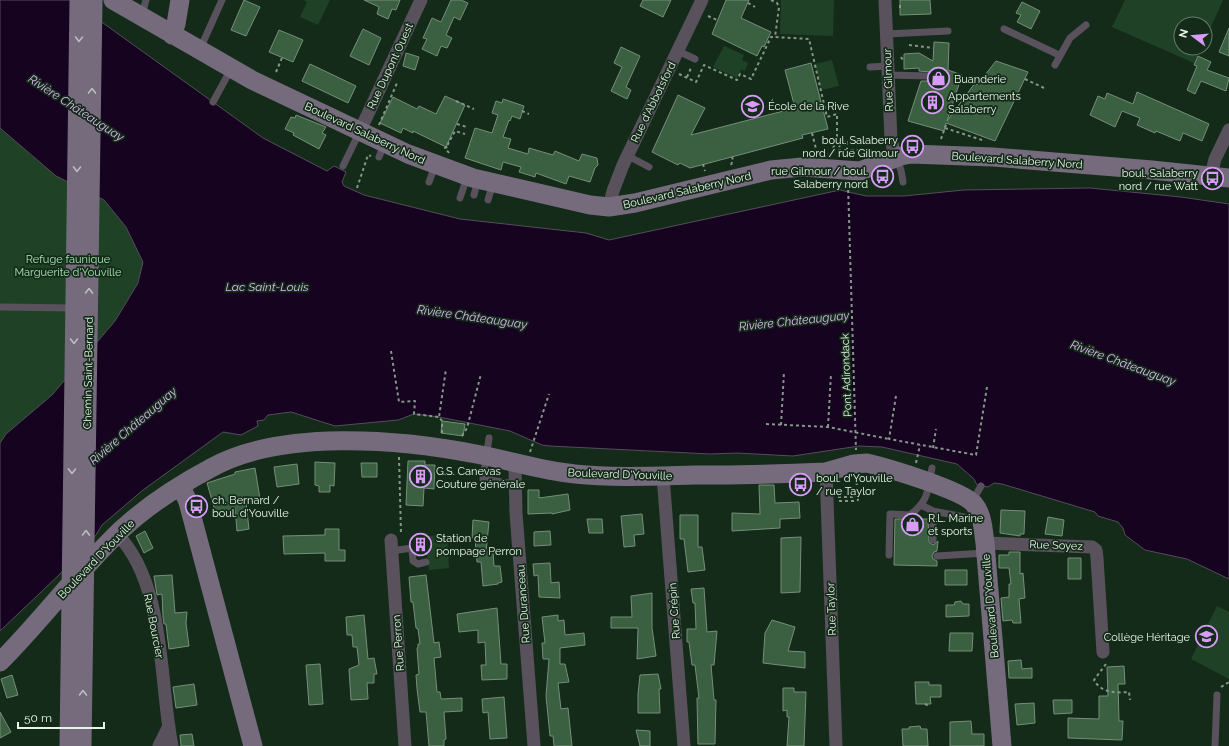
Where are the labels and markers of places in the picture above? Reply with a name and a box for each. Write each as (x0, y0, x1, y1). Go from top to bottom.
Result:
shop icon: Buanderie (926, 66, 952, 92)
place label: Buanderie (954, 73, 1007, 86)
building icon: Appartements Salaberry (920, 89, 946, 115)
place label: Appartements Salaberry (948, 90, 1021, 116)
school or university icon: École de la Rive (739, 93, 765, 119)
place label: École de la Rive (768, 99, 849, 113)
bus stop icon: boul. Salaberry nord / rue Gilmour (900, 133, 926, 159)
place label: boul. Salaberry nord / rue Gilmour (802, 134, 898, 160)
bus stop icon: rue Gilmour / boul. Salaberry nord (870, 164, 896, 190)
place label: rue Gilmour / boul. Salaberry nord (771, 165, 868, 191)
bus stop icon: boul. Salaberry nord / rue Watt (1200, 166, 1226, 192)
place label: boul. Salaberry nord / rue Watt (1119, 167, 1198, 193)
building icon: G.S. Canevas Couture générale (408, 464, 434, 490)
place label: G.S. Canevas Couture générale (436, 465, 526, 491)
bus stop icon: boul. d'Youville / rue Taylor (788, 471, 814, 497)
place label: boul. d'Youville / rue Taylor (816, 472, 893, 498)
bus stop icon: ch. Bernard / boul. d'Youville (184, 493, 210, 519)
place label: ch. Bernard / boul. d'Youville (212, 494, 289, 520)
shop icon: R.L. Marine et sports (900, 511, 926, 537)
place label: R.L. Marine et sports (928, 512, 984, 538)
building icon: Station de pompage Perron (407, 531, 433, 557)
place label: Station de pompage Perron (436, 532, 522, 558)
school or university icon: Collège Héritage (1193, 624, 1219, 650)
place label: Collège Héritage (1104, 631, 1191, 644)

